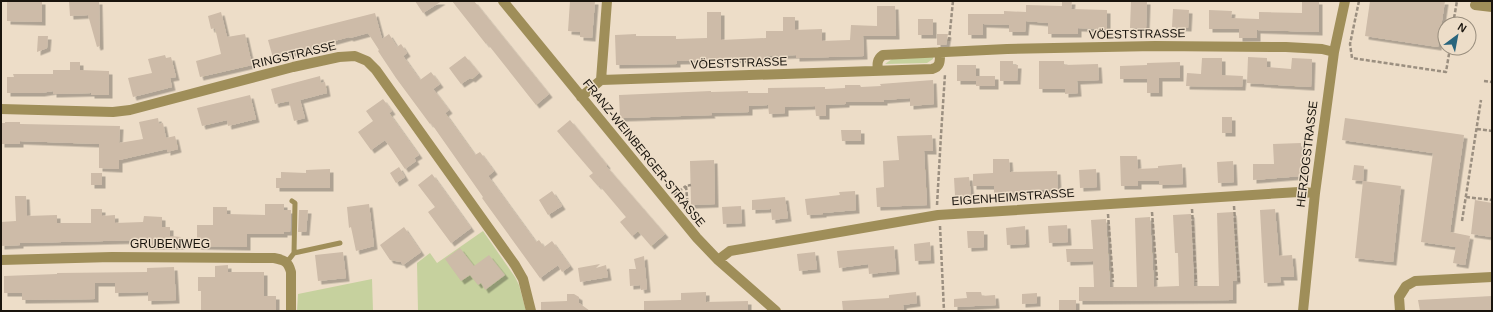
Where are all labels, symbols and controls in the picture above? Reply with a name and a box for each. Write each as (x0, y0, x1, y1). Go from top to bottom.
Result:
north arrow (1437, 16, 1477, 56)
text: N (1456, 20, 1469, 35)
street label: VÖESTSTRASSE (1089, 26, 1185, 42)
street label: RINGSTRASSE (251, 39, 337, 71)
street label: VÖESTSTRASSE (690, 54, 788, 72)
street label: FRANZ-WEINBERGER-STRASSE (580, 76, 708, 230)
street label: HERZOGSTRASSE (1294, 100, 1320, 208)
street label: EIGENHEIMSTRASSE (951, 186, 1075, 208)
street label: GRUBENWEG (130, 237, 210, 251)

